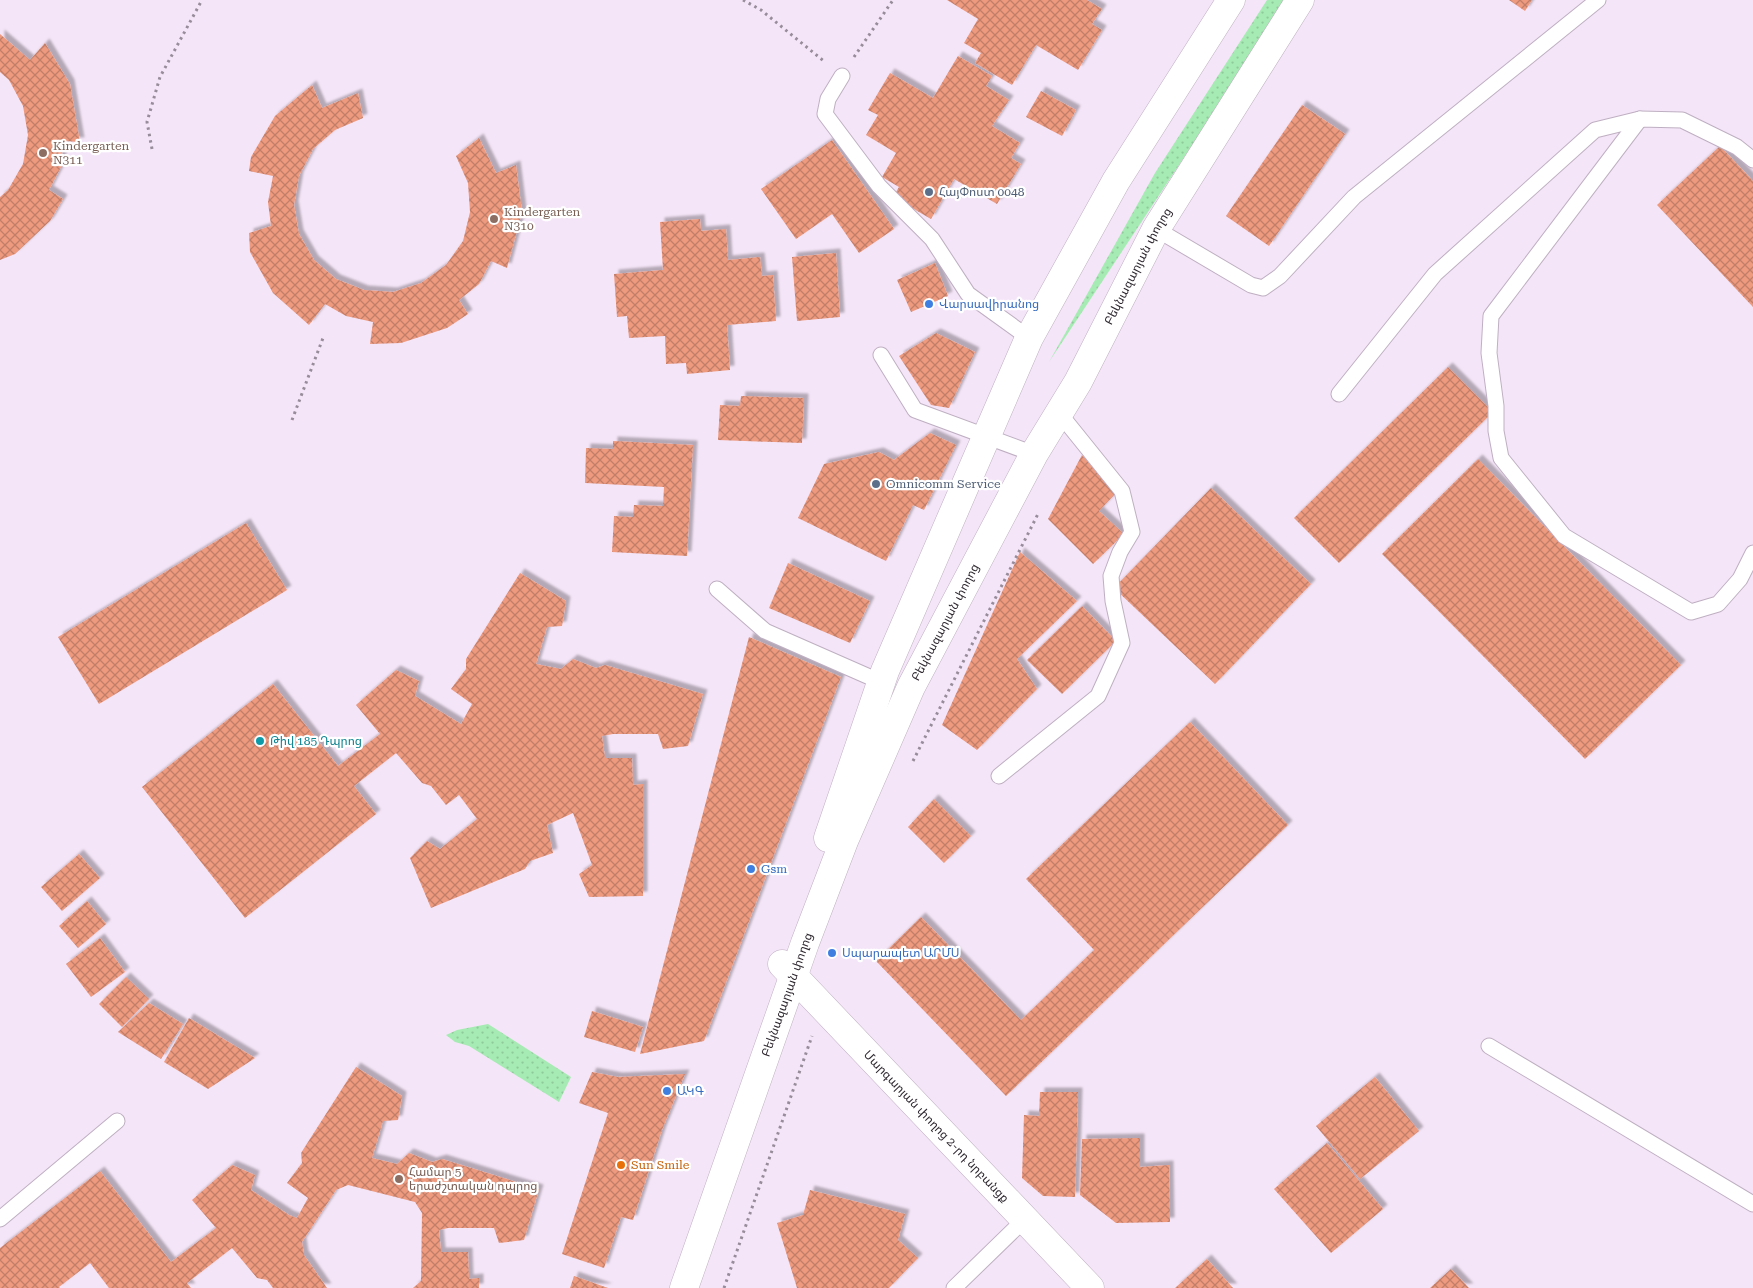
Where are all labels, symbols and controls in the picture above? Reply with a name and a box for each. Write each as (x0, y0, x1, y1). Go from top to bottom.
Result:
place label: Kindergarten N311 (53, 139, 130, 167)
marker: Kindergarten N311 (37, 147, 49, 159)
place label: ՀայՓոստ 0048 (939, 185, 1025, 199)
marker: ՀայՓոստ 0048 (923, 186, 935, 198)
place label: Kindergarten N310 (504, 205, 581, 233)
street label: Բեկնազարյան փողոց (1101, 205, 1175, 327)
marker: Kindergarten N310 (488, 213, 500, 225)
place label: Վարսավիրանոց (939, 297, 1039, 311)
marker: Վարսավիրանոց (923, 298, 935, 310)
place label: Omnicomm Service (886, 477, 1001, 491)
marker: Omnicomm Service (870, 478, 882, 490)
street label: Բեկնազարյան փողոց (909, 561, 982, 683)
place label: Թիվ 185 Դպրոց (270, 734, 362, 748)
marker: Թիվ 185 Դպրոց (254, 735, 266, 747)
place label: Gsm (761, 862, 787, 876)
marker: Gsm (745, 863, 757, 875)
street label: Բեկնազարյան փողոց (759, 931, 815, 1058)
place label: Սպարապետ ԱՐՄՍ (842, 946, 960, 960)
marker: Սպարապետ ԱՐՄՍ (826, 947, 838, 959)
street label: Մարգարյան փողոց 2-րդ նրբանցք (861, 1047, 1012, 1205)
place label: ԱԿԳ (677, 1084, 704, 1098)
marker: ԱԿԳ (661, 1085, 673, 1097)
place label: Sun Smile (631, 1158, 690, 1172)
marker: Sun Smile (615, 1159, 627, 1171)
place label: Համար 5 երաժշտական դպրոց (409, 1165, 538, 1193)
marker: Համար 5 երաժշտական դպրոց (393, 1173, 405, 1185)

